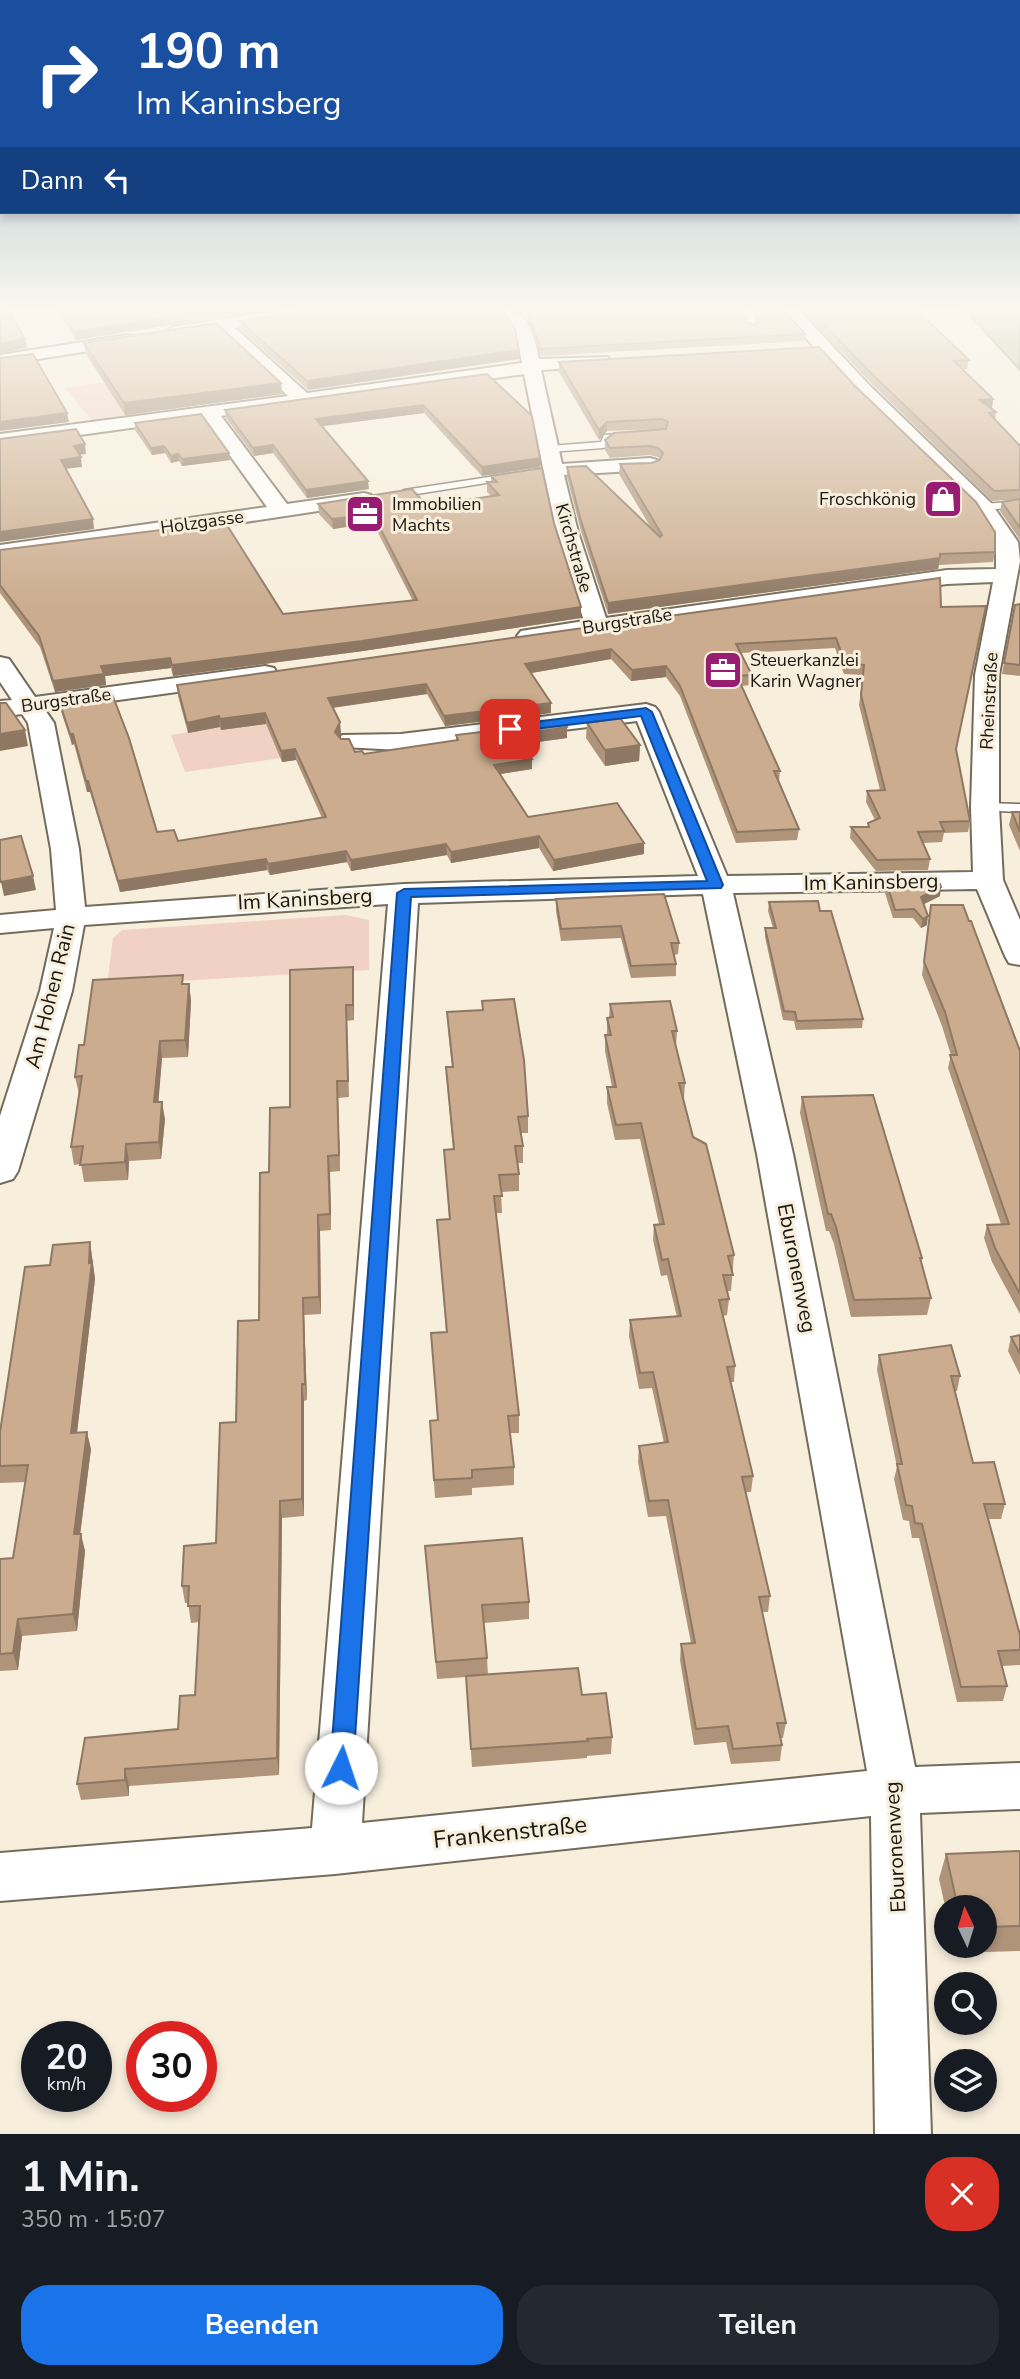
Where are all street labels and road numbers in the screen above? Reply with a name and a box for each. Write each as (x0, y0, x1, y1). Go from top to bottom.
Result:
street label: Kirchstraße (550, 501, 598, 595)
street label: Holzgasse (159, 504, 245, 540)
street label: Burgstraße (580, 602, 674, 640)
street label: Rheinstraße (974, 652, 1004, 750)
street label: Burgstraße (19, 682, 113, 718)
street label: Im Kaninsberg (803, 867, 939, 897)
street label: Im Kaninsberg (237, 881, 373, 917)
street label: Am Hohen Rain (18, 920, 82, 1072)
street label: Eburonenweg (771, 1201, 823, 1335)
street label: Eburonenweg (878, 1781, 912, 1913)
street label: Frankenstraße (432, 1808, 588, 1856)

